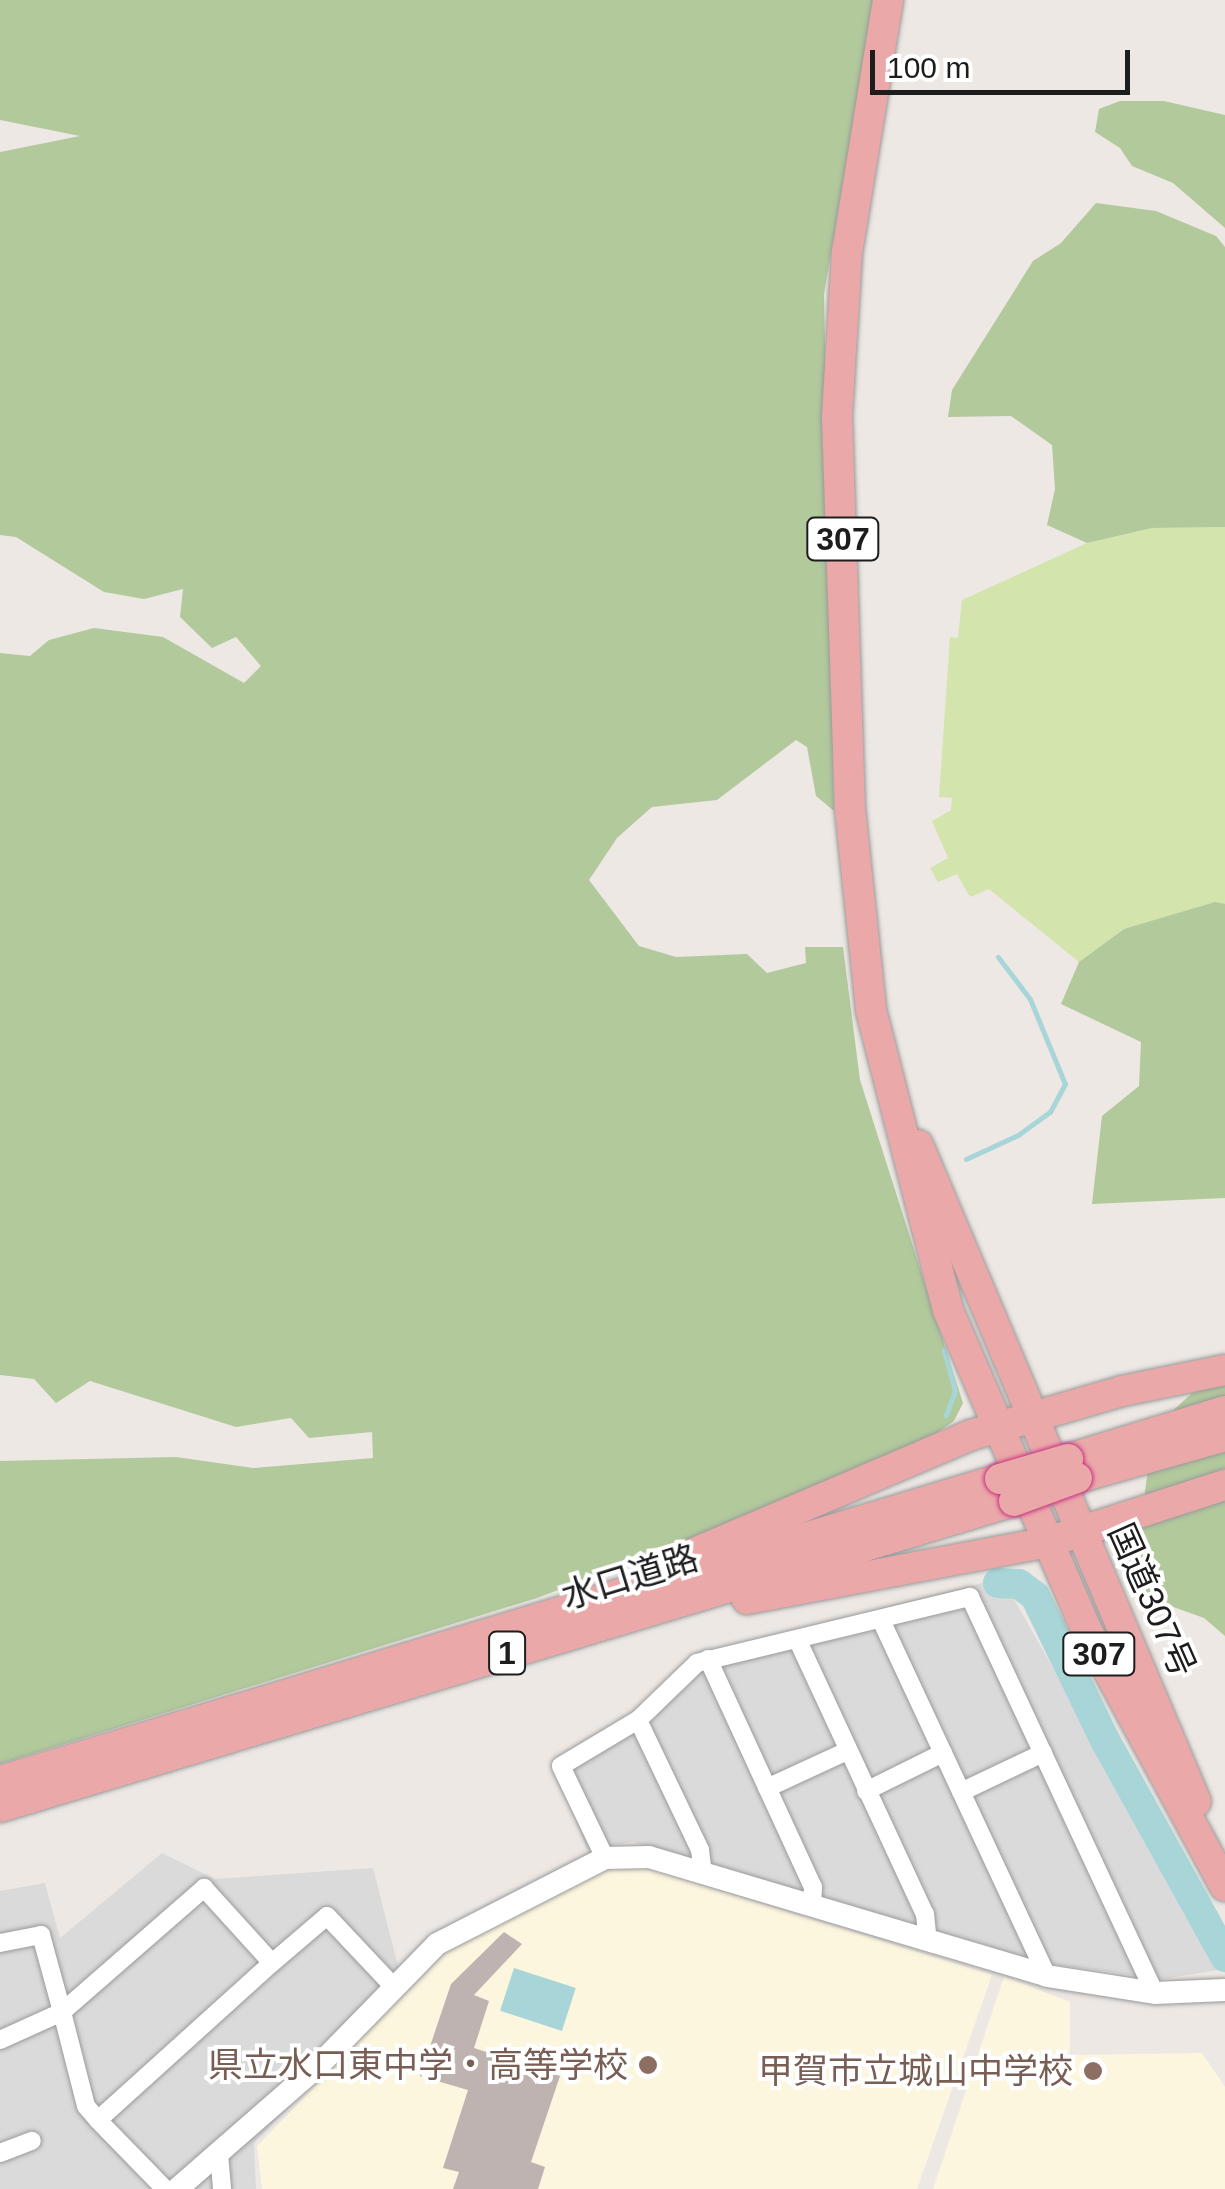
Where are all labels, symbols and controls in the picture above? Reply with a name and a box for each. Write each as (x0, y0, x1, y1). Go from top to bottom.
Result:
scale bar (875, 30, 1135, 92)
text: 100 m (887, 51, 970, 84)
road number: 307 (806, 512, 880, 566)
street label: 国道307号 (1100, 1517, 1204, 1683)
street label: 水口道路 (557, 1536, 703, 1618)
road number: 1 (487, 1626, 527, 1680)
road number: 307 (1062, 1627, 1136, 1681)
place label: 県立水口東中学・高等学校 (208, 2044, 628, 2086)
place label: 甲賀市立城山中学校 (758, 2050, 1073, 2092)
marker: 県立水口東中学・高等学校 (637, 2054, 659, 2076)
marker: 甲賀市立城山中学校 (1082, 2060, 1104, 2082)

